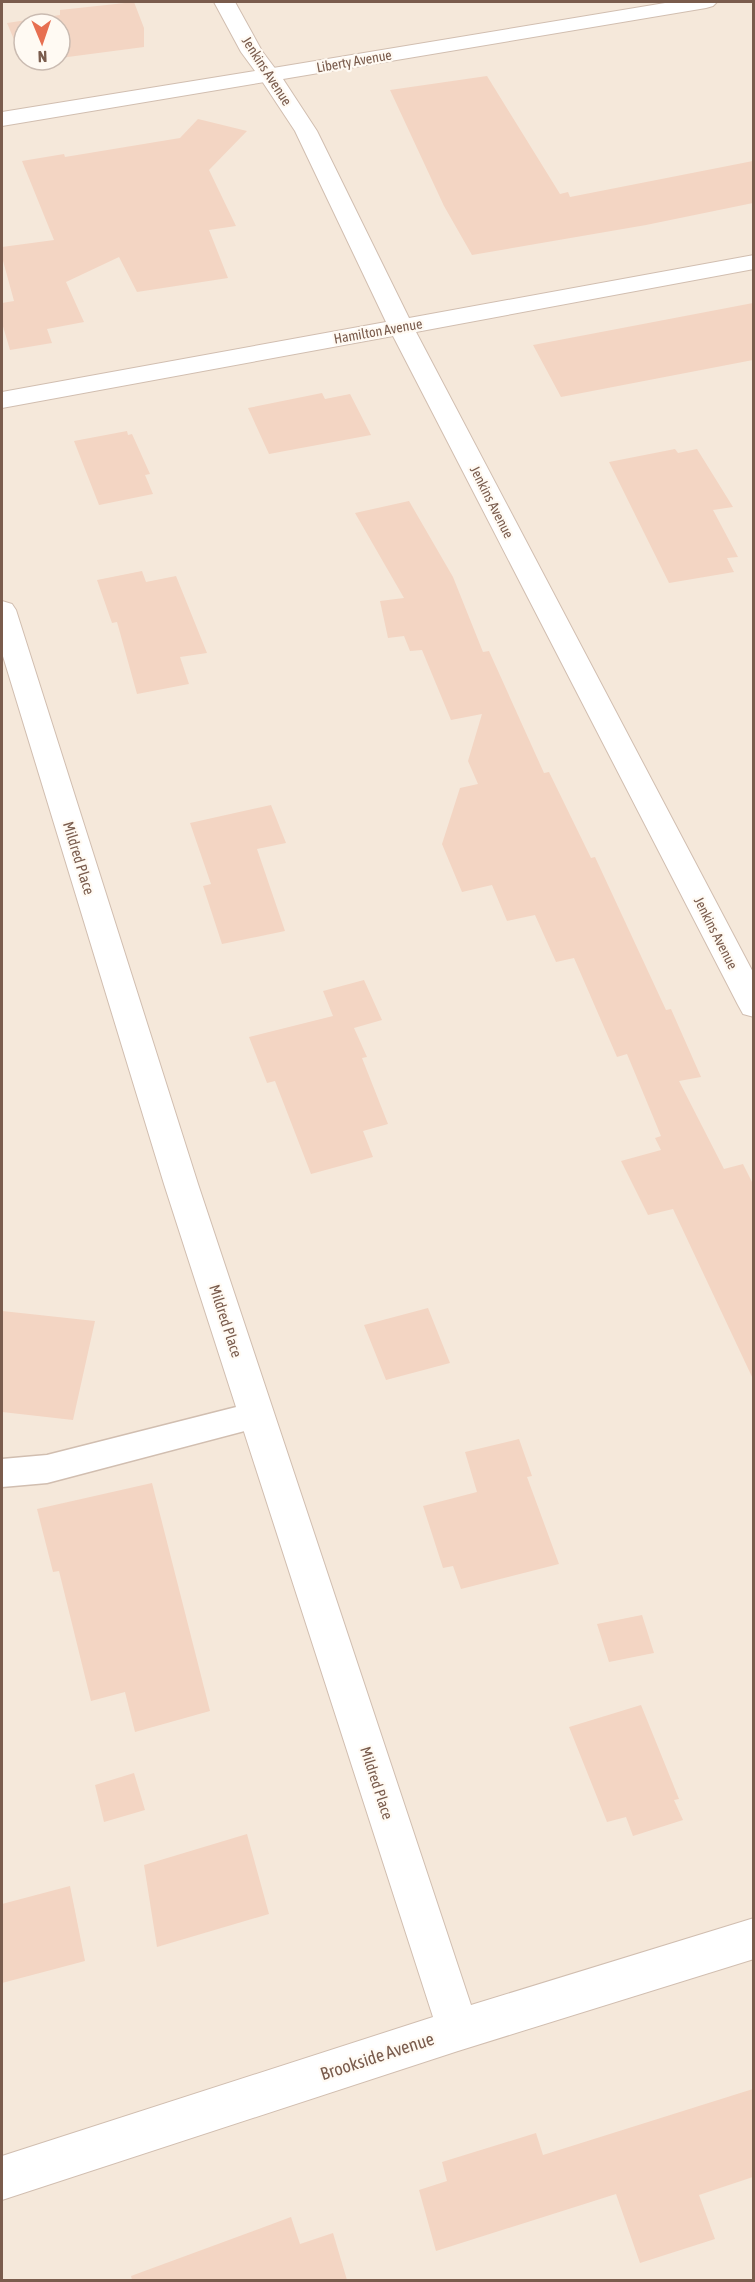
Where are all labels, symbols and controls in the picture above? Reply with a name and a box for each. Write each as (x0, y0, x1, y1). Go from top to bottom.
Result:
north arrow (12, 12, 72, 72)
street label: Jenkins Avenue (239, 34, 295, 108)
street label: Liberty Avenue (315, 47, 393, 75)
text: N (37, 48, 48, 66)
street label: Hamilton Avenue (332, 315, 424, 347)
street label: Jenkins Avenue (467, 463, 517, 541)
street label: Mildred Place (60, 819, 98, 897)
street label: Jenkins Avenue (691, 894, 741, 972)
street label: Mildred Place (206, 1283, 246, 1360)
street label: Mildred Place (357, 1745, 397, 1822)
street label: Brookside Avenue (318, 2028, 436, 2084)

